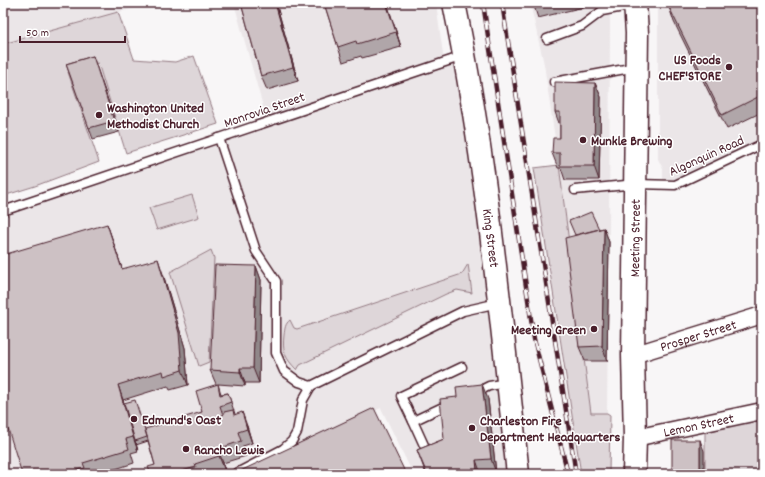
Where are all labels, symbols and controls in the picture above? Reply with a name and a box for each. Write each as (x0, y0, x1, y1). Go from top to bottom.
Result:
scale bar (20, 18, 125, 44)
text: 50 m (26, 25, 49, 42)
place label: US Foods CHEF'STORE (659, 51, 722, 87)
marker: US Foods CHEF'STORE (724, 62, 734, 72)
street label: Monrovia Street (221, 88, 308, 134)
place label: Washington United Methodist Church (107, 99, 204, 135)
marker: Washington United Methodist Church (94, 110, 104, 120)
street label: Algonquin Road (666, 131, 748, 182)
place label: Munkle Brewing (591, 132, 672, 152)
marker: Munkle Brewing (578, 135, 588, 145)
street label: Meeting Street (626, 199, 647, 277)
street label: King Street (476, 208, 503, 269)
street label: Prosper Street (658, 316, 739, 358)
place label: Meeting Green (511, 321, 587, 341)
marker: Meeting Green (589, 324, 599, 334)
street label: Lemon Street (662, 409, 736, 444)
place label: Edmund's Oast (142, 411, 222, 431)
place label: Charleston Fire Department Headquarters (480, 412, 620, 448)
marker: Edmund's Oast (129, 414, 139, 424)
marker: Charleston Fire Department Headquarters (467, 423, 477, 433)
place label: Rancho Lewis (194, 441, 265, 461)
marker: Rancho Lewis (181, 444, 191, 454)

